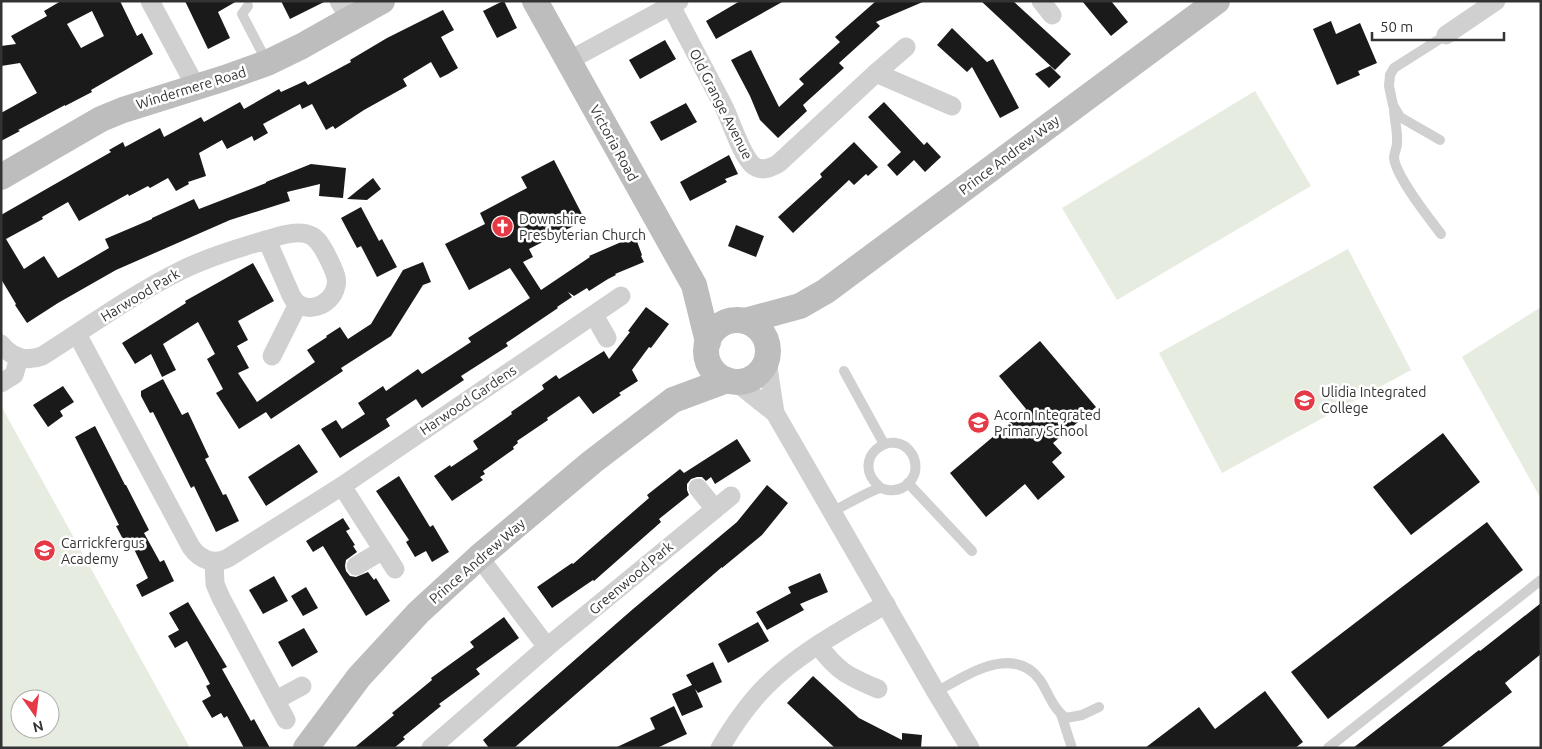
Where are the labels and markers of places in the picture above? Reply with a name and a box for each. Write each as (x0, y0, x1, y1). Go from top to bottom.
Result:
place label: Downshire Presbyterian Church (519, 211, 646, 243)
church icon: Downshire Presbyterian Church (491, 215, 515, 239)
place label: Ulidia Integrated College (1321, 384, 1426, 416)
school or university icon: Ulidia Integrated College (1293, 388, 1317, 412)
place label: Acorn Integrated Primary School (994, 407, 1101, 439)
school or university icon: Acorn Integrated Primary School (966, 411, 990, 435)
place label: Carrickfergus Academy (61, 535, 145, 567)
school or university icon: Carrickfergus Academy (33, 539, 57, 563)

